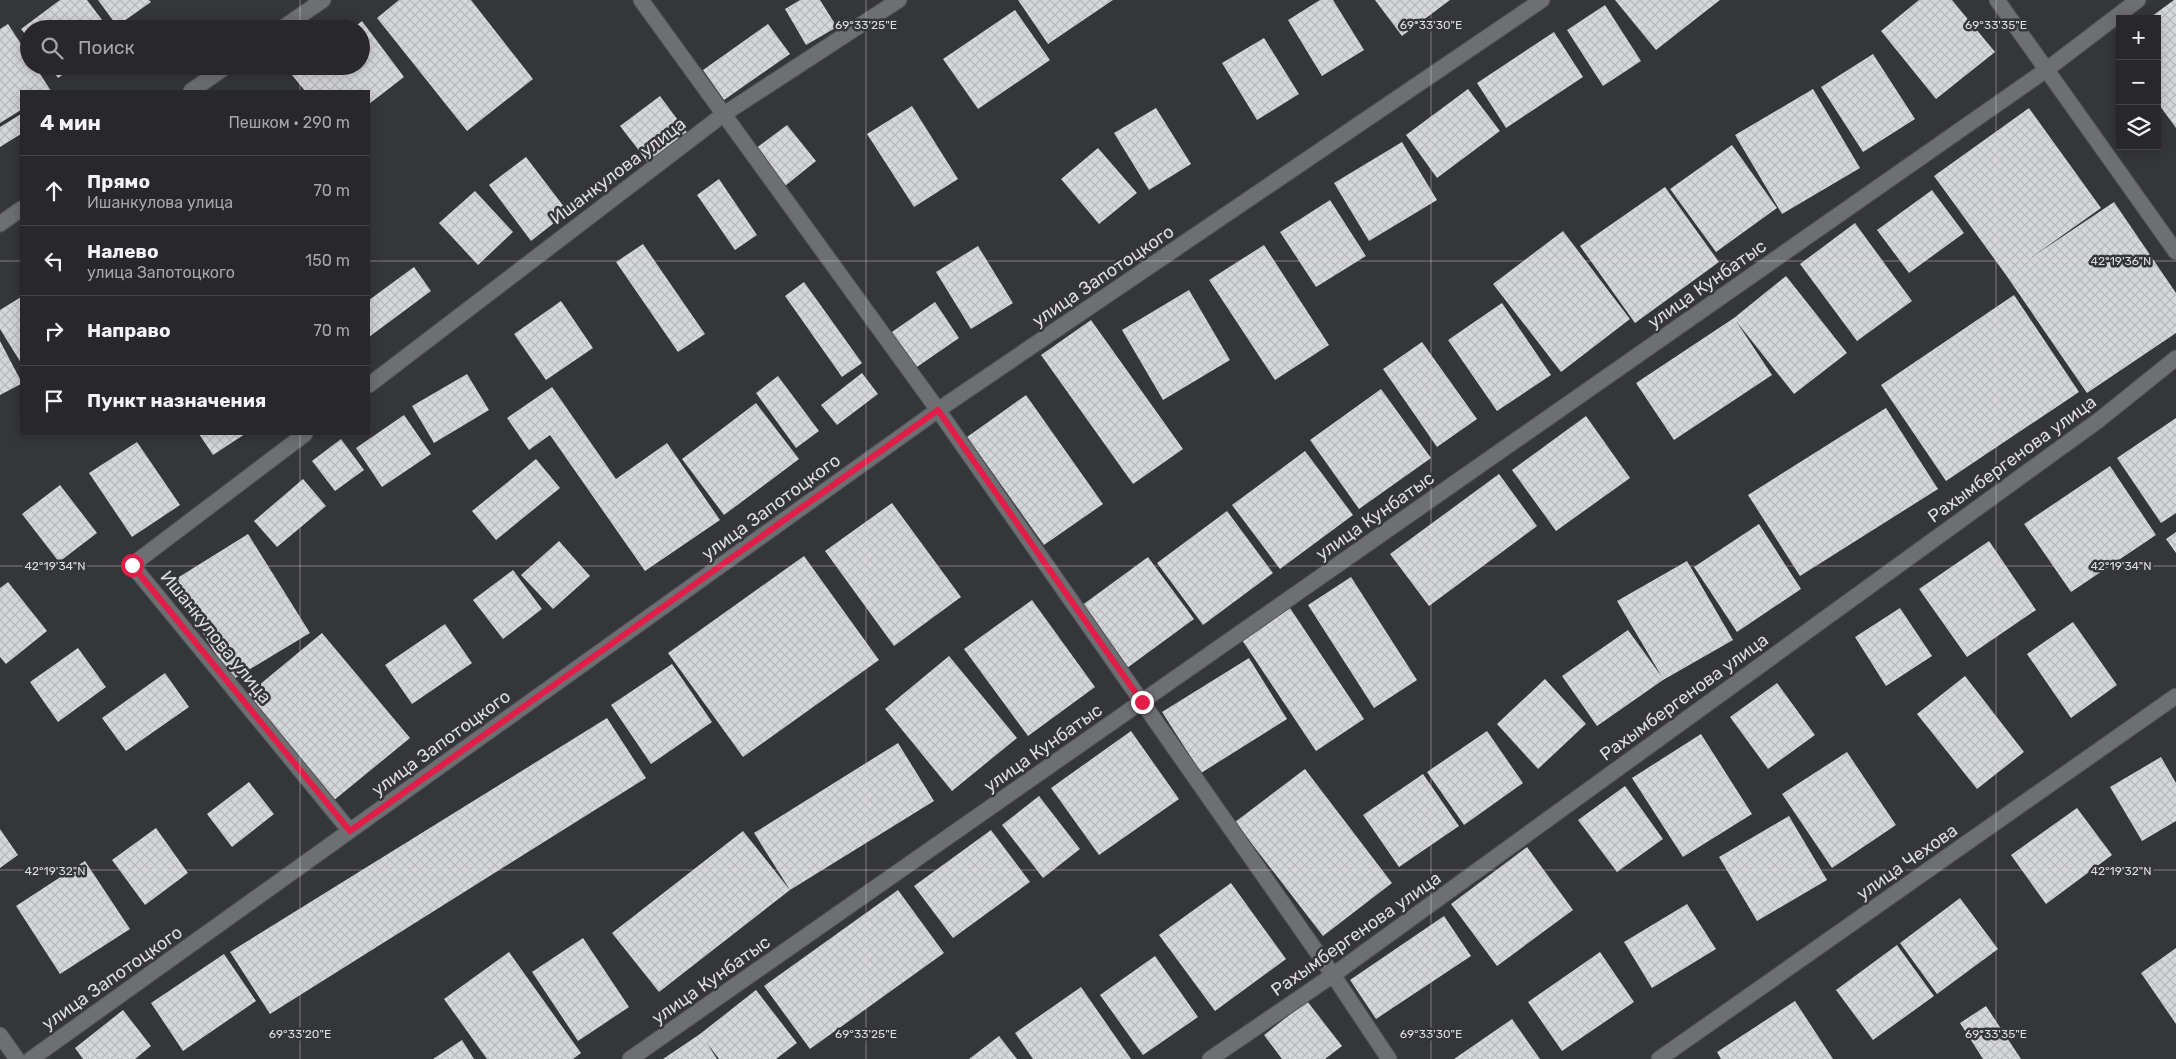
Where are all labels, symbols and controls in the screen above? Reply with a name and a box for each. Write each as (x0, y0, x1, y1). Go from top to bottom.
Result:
map controls (2116, 15, 2161, 150)
button: + (2116, 15, 2161, 60)
text: 69°33'25"E (835, 18, 897, 32)
text: 69°33'30"E (1400, 18, 1462, 32)
text: 69°33'35"E (1965, 18, 2027, 32)
search box (20, 20, 370, 75)
icon: search (38, 34, 66, 62)
text: Поиск (78, 36, 135, 59)
button: − (2116, 60, 2161, 105)
button: layers (2116, 105, 2161, 150)
text: 4 мин (40, 110, 101, 135)
text: Пешком · 290 m (228, 113, 350, 132)
street label: Ишанкулова улица (546, 113, 690, 229)
text: Прямо (87, 170, 150, 193)
icon: ahead (40, 177, 68, 205)
text: 70 m (313, 181, 350, 200)
text: Ишанкулова улица (87, 193, 233, 212)
street label: улица Запотоцкого (1028, 220, 1178, 332)
street label: улица Кунбатыс (1643, 235, 1771, 333)
text: Налево (87, 240, 159, 263)
icon: left (40, 247, 68, 275)
text: 150 m (305, 251, 350, 270)
text: 42°19'36"N (2091, 254, 2151, 268)
text: улица Запотоцкого (87, 263, 235, 282)
icon: right (40, 317, 68, 345)
text: Направо (87, 319, 171, 342)
text: 70 m (313, 321, 350, 340)
icon: arrive (40, 387, 68, 415)
text: Пункт назначения (87, 389, 266, 412)
street label: Рахымбергенова улица (1924, 391, 2100, 527)
street label: улица Запотоцкого (697, 449, 845, 565)
street label: улица Кунбатыс (1311, 467, 1439, 565)
route start (121, 554, 144, 577)
text: 42°19'34"N (24, 559, 86, 573)
text: 42°19'34"N (2090, 559, 2152, 573)
street label: Ишанкулова улица (156, 566, 276, 708)
street label: Рахымбергенова улица (1596, 629, 1772, 765)
street label: улица Запотоцкого (367, 685, 515, 801)
route end (1131, 691, 1154, 714)
street label: улица Кунбатыс (979, 699, 1107, 797)
street label: улица Чехова (1852, 819, 1962, 905)
text: 42°19'32"N (24, 864, 86, 878)
text: 42°19'32"N (2090, 864, 2152, 878)
street label: Рахымбергенова улица (1267, 867, 1445, 1001)
street label: улица Запотоцкого (38, 921, 186, 1035)
street label: улица Кунбатыс (647, 931, 775, 1029)
text: 69°33'20"E (269, 1027, 331, 1041)
text: 69°33'25"E (835, 1027, 897, 1041)
text: 69°33'30"E (1400, 1027, 1462, 1041)
text: 69°33'35"E (1965, 1027, 2027, 1041)

